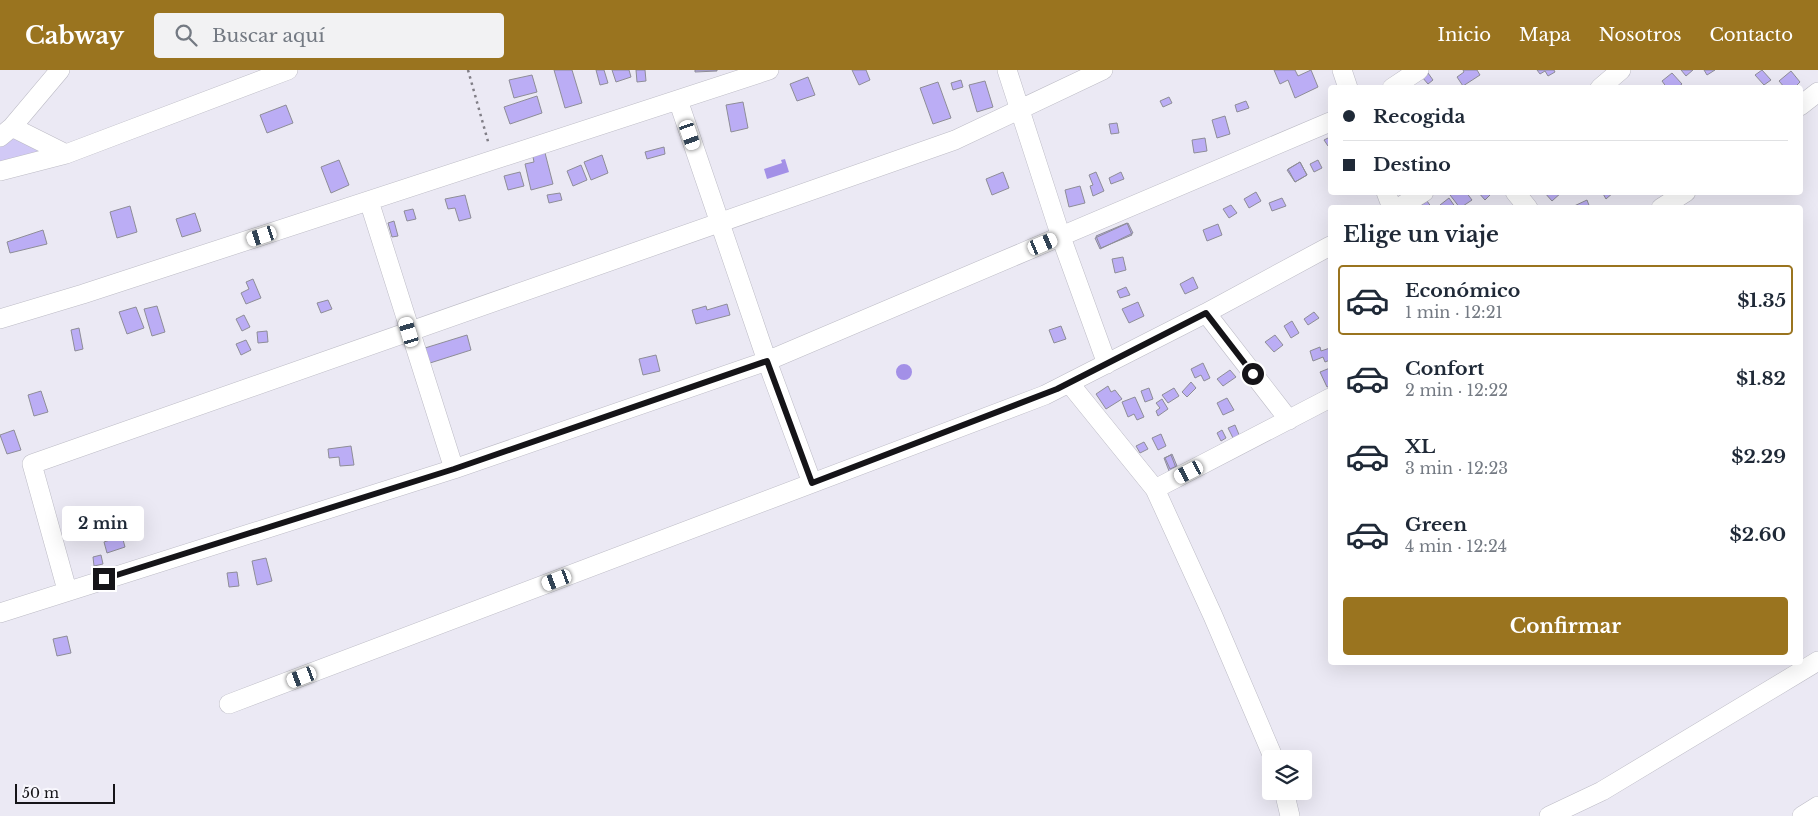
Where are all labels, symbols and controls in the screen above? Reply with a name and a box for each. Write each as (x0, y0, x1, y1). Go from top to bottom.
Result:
search box (154, 13, 504, 58)
text: Cabway (25, 21, 124, 50)
icon: search (172, 21, 200, 49)
text: Buscar aquí (212, 24, 325, 47)
text: Inicio (1437, 24, 1491, 46)
text: Mapa (1519, 24, 1571, 46)
text: Nosotros (1599, 24, 1681, 46)
text: Contacto (1709, 24, 1793, 46)
text: Recogida (1373, 105, 1465, 128)
car (678, 118, 701, 152)
text: Destino (1373, 153, 1451, 176)
text: Elige un viaje (1343, 221, 1499, 248)
car (245, 224, 278, 248)
car (1026, 231, 1059, 257)
icon: car (1345, 278, 1390, 323)
text: Económico (1405, 279, 1520, 302)
text: $1.35 (1737, 289, 1786, 312)
text: 1 min · 12:21 (1405, 302, 1503, 322)
car (397, 315, 420, 349)
icon: car (1345, 356, 1390, 401)
text: Confort (1405, 357, 1484, 380)
route start (1242, 363, 1264, 385)
text: $1.82 (1736, 367, 1786, 390)
text: 2 min · 12:22 (1405, 380, 1508, 400)
icon: car (1345, 434, 1390, 479)
text: XL (1405, 435, 1435, 458)
text: $2.29 (1731, 445, 1786, 468)
text: 3 min · 12:23 (1405, 458, 1508, 478)
car (1172, 459, 1205, 485)
callout: 2 min (63, 506, 145, 542)
icon: car (1345, 512, 1390, 557)
text: 2 min (78, 513, 128, 533)
text: Green (1405, 513, 1467, 536)
text: $2.60 (1730, 523, 1786, 546)
text: 4 min · 12:24 (1405, 536, 1507, 556)
route end (93, 568, 115, 590)
car (540, 568, 573, 592)
button: Confirmar (1343, 597, 1788, 655)
car (285, 665, 318, 689)
map controls (1262, 750, 1312, 800)
button: layers (1262, 750, 1312, 800)
scale bar (15, 781, 115, 804)
text: 50 m (22, 784, 59, 802)

